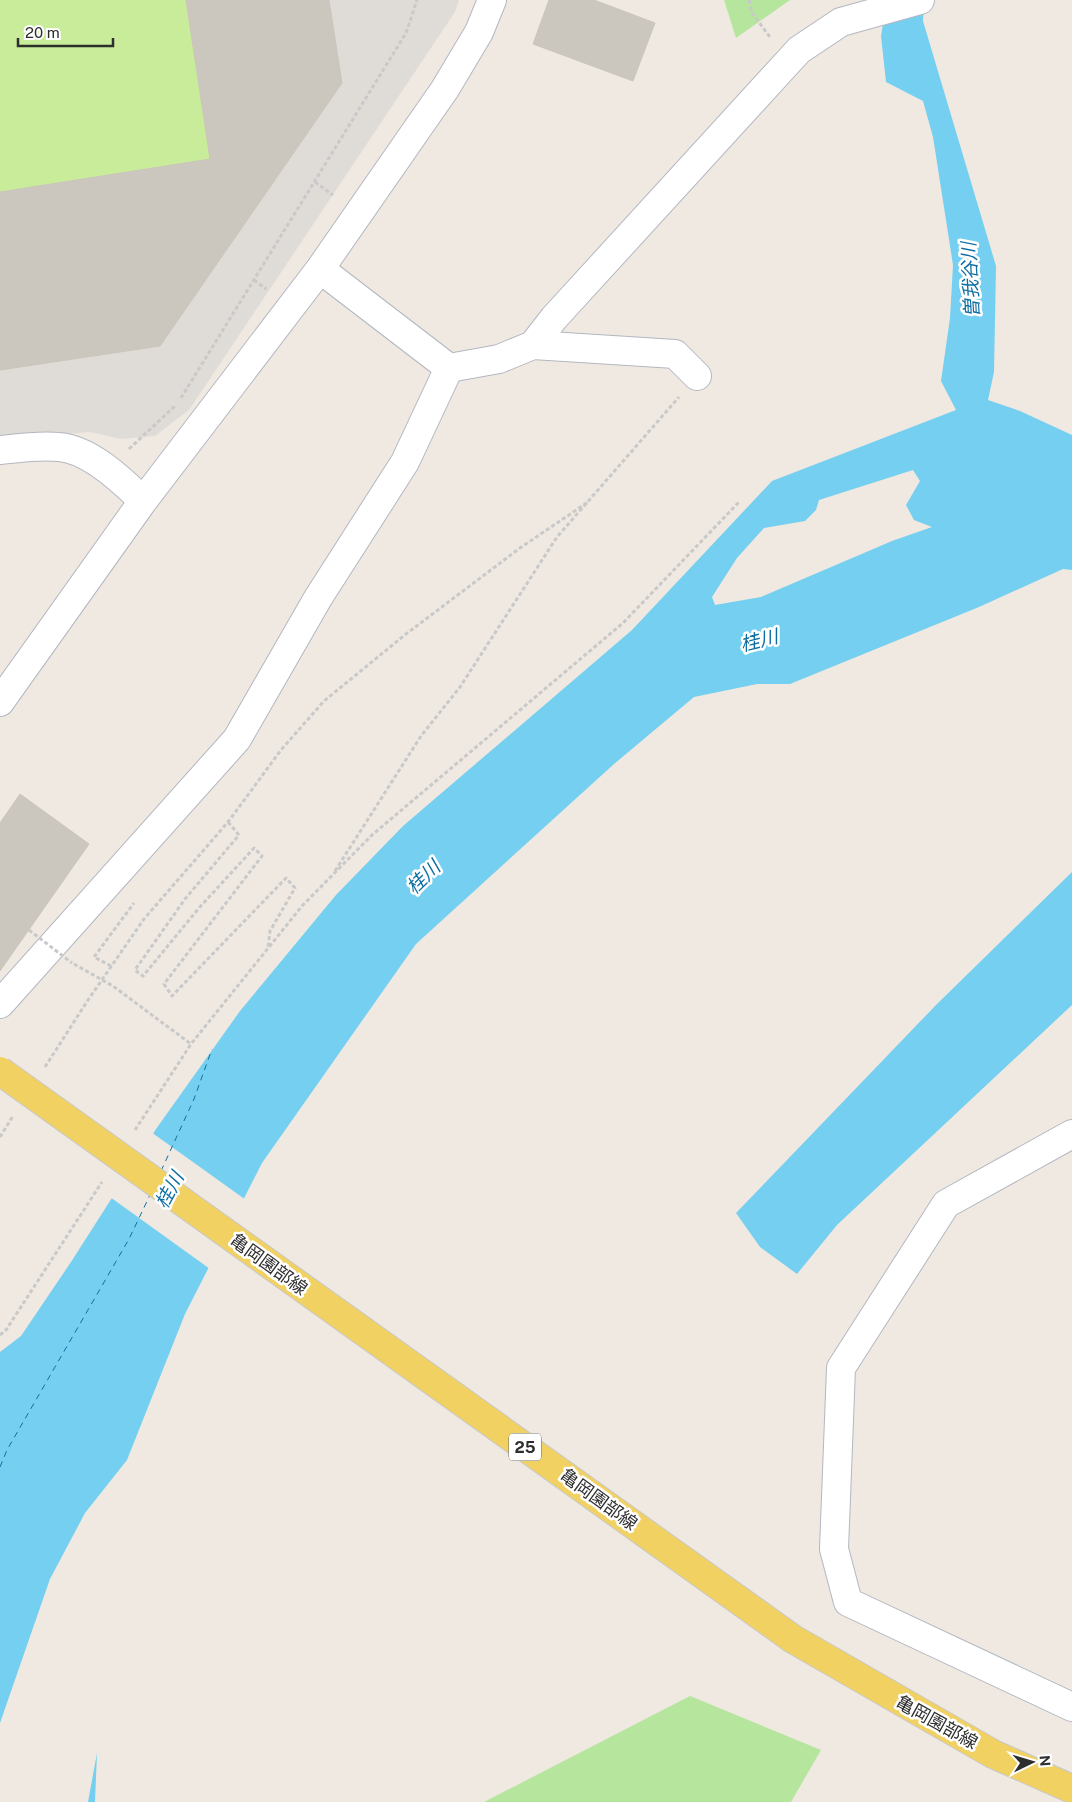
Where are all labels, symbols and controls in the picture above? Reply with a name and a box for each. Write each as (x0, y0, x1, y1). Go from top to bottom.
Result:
scale bar (18, 15, 112, 47)
text: 20 m (25, 24, 60, 41)
water label: 曽我谷川 (957, 239, 983, 319)
water label: 桂川 (738, 624, 782, 655)
water label: 桂川 (402, 855, 446, 898)
water label: 桂川 (150, 1166, 189, 1212)
street label: 亀岡園部線 (226, 1229, 312, 1299)
road number: 25 (509, 1434, 541, 1460)
street label: 亀岡園部線 (556, 1464, 642, 1534)
street label: 亀岡園部線 (893, 1691, 981, 1753)
north arrow (1007, 1737, 1057, 1787)
text: N (1037, 1755, 1053, 1767)

